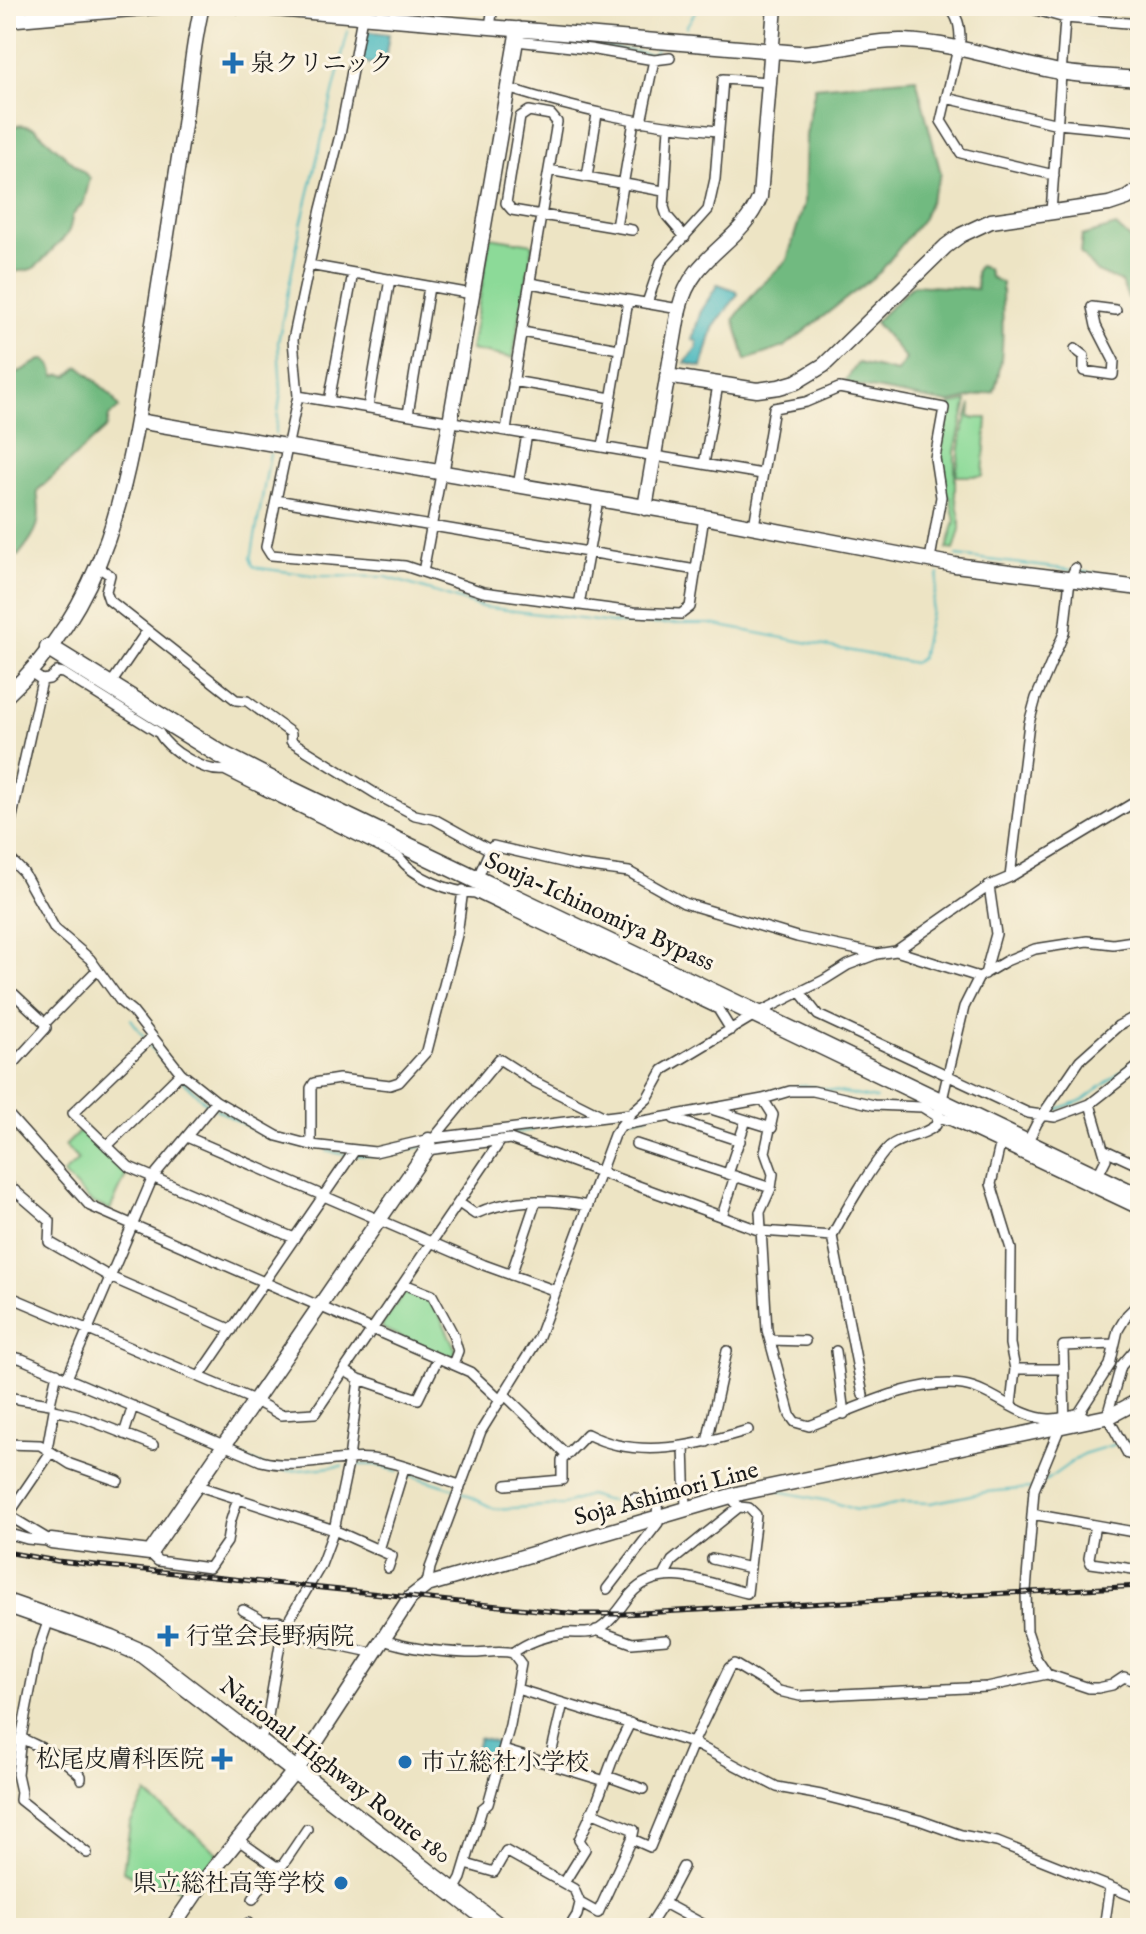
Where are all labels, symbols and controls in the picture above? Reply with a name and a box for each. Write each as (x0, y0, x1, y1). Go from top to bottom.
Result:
place label: 泉クリニック (251, 49, 394, 80)
marker: 泉クリニック (222, 52, 244, 74)
street label: Souja-Ichinomiya Bypass (479, 845, 719, 979)
street label: Soja Ashimori Line (571, 1455, 762, 1534)
place label: 行堂会長野病院 (186, 1622, 354, 1653)
marker: 行堂会長野病院 (157, 1625, 179, 1647)
street label: National Highway Route 180 (213, 1671, 457, 1872)
place label: 松尾皮膚科医院 (36, 1745, 204, 1776)
marker: 松尾皮膚科医院 (211, 1748, 233, 1770)
place label: 市立総社小学校 (421, 1748, 589, 1779)
marker: 市立総社小学校 (396, 1753, 414, 1771)
place label: 県立総社高等学校 (133, 1869, 325, 1900)
marker: 県立総社高等学校 (332, 1874, 350, 1892)

